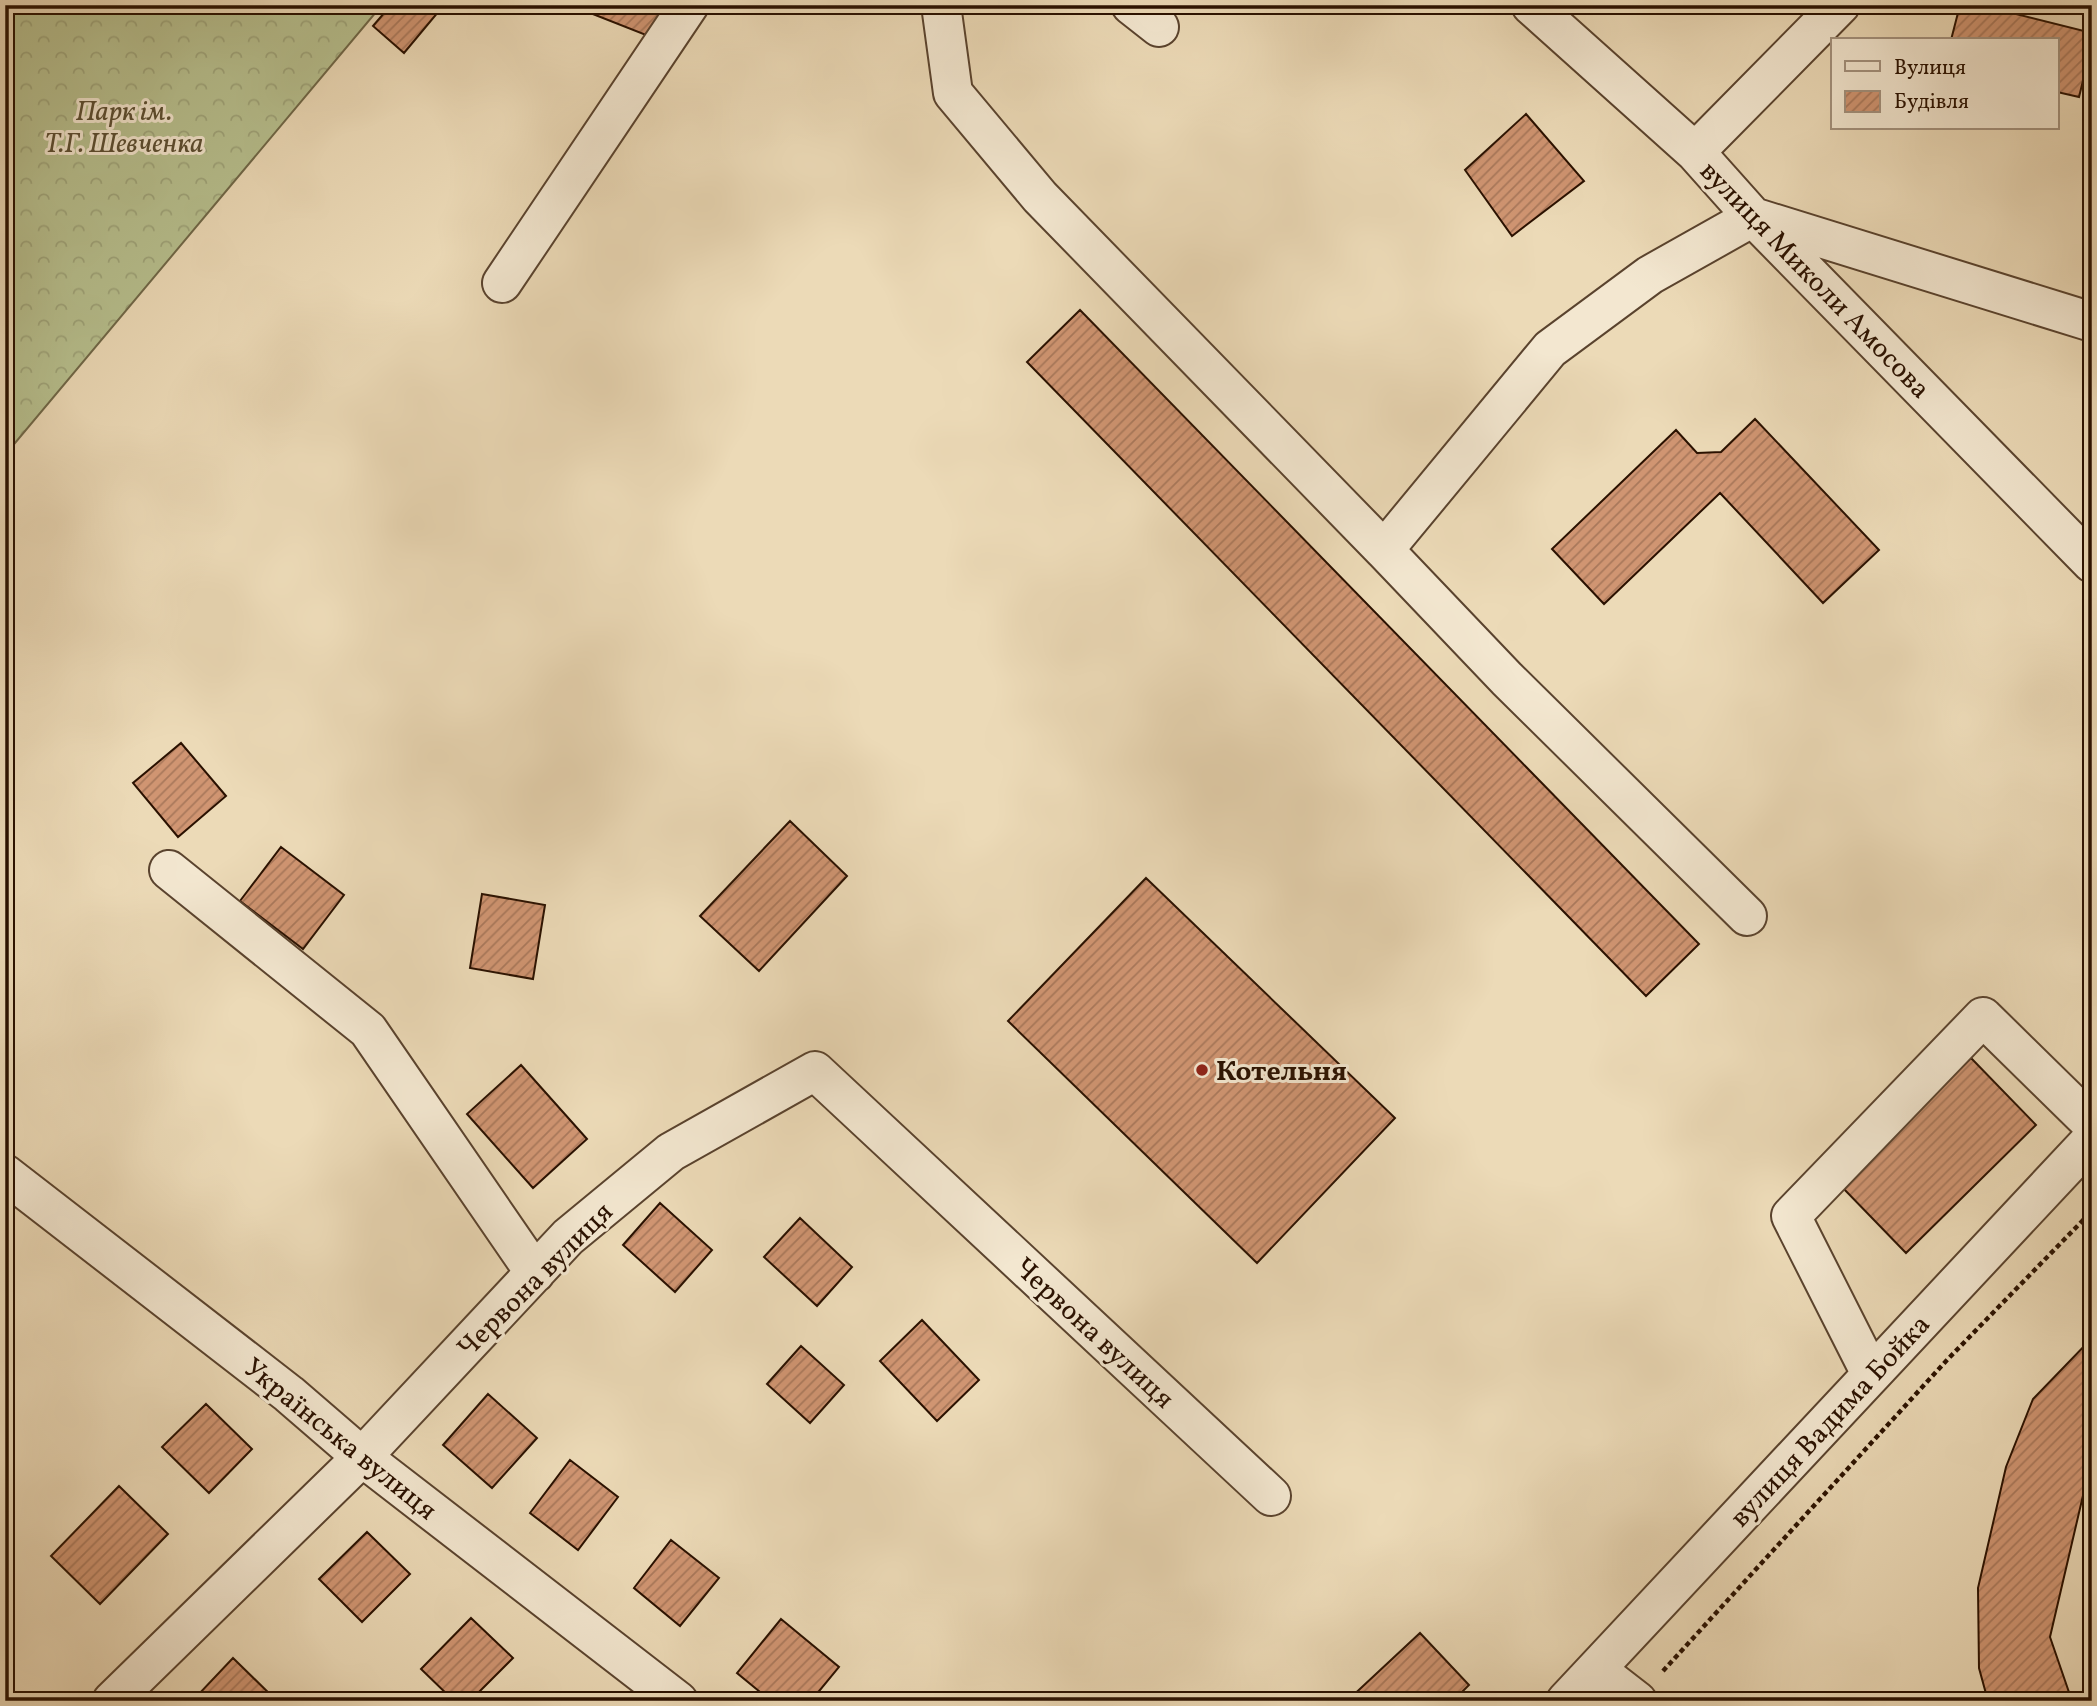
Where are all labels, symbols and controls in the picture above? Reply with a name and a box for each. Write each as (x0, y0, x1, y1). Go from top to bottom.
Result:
legend (1831, 38, 2058, 130)
text: Вулиця (1894, 54, 1966, 83)
text: Будівля (1894, 88, 1969, 117)
park label: Парк ім. Т.Г. Шевченка (44, 93, 204, 164)
street label: вулиця Миколи Амосова (1690, 153, 1938, 408)
place label: Котельня (1216, 1053, 1347, 1092)
marker: Котельня (1194, 1062, 1210, 1078)
street label: Червона вулиця (449, 1194, 622, 1367)
street label: Червона вулиця (1005, 1249, 1182, 1418)
street label: вулиця Вадима Бойка (1722, 1307, 1940, 1537)
street label: Українська вулиця (234, 1350, 445, 1530)

